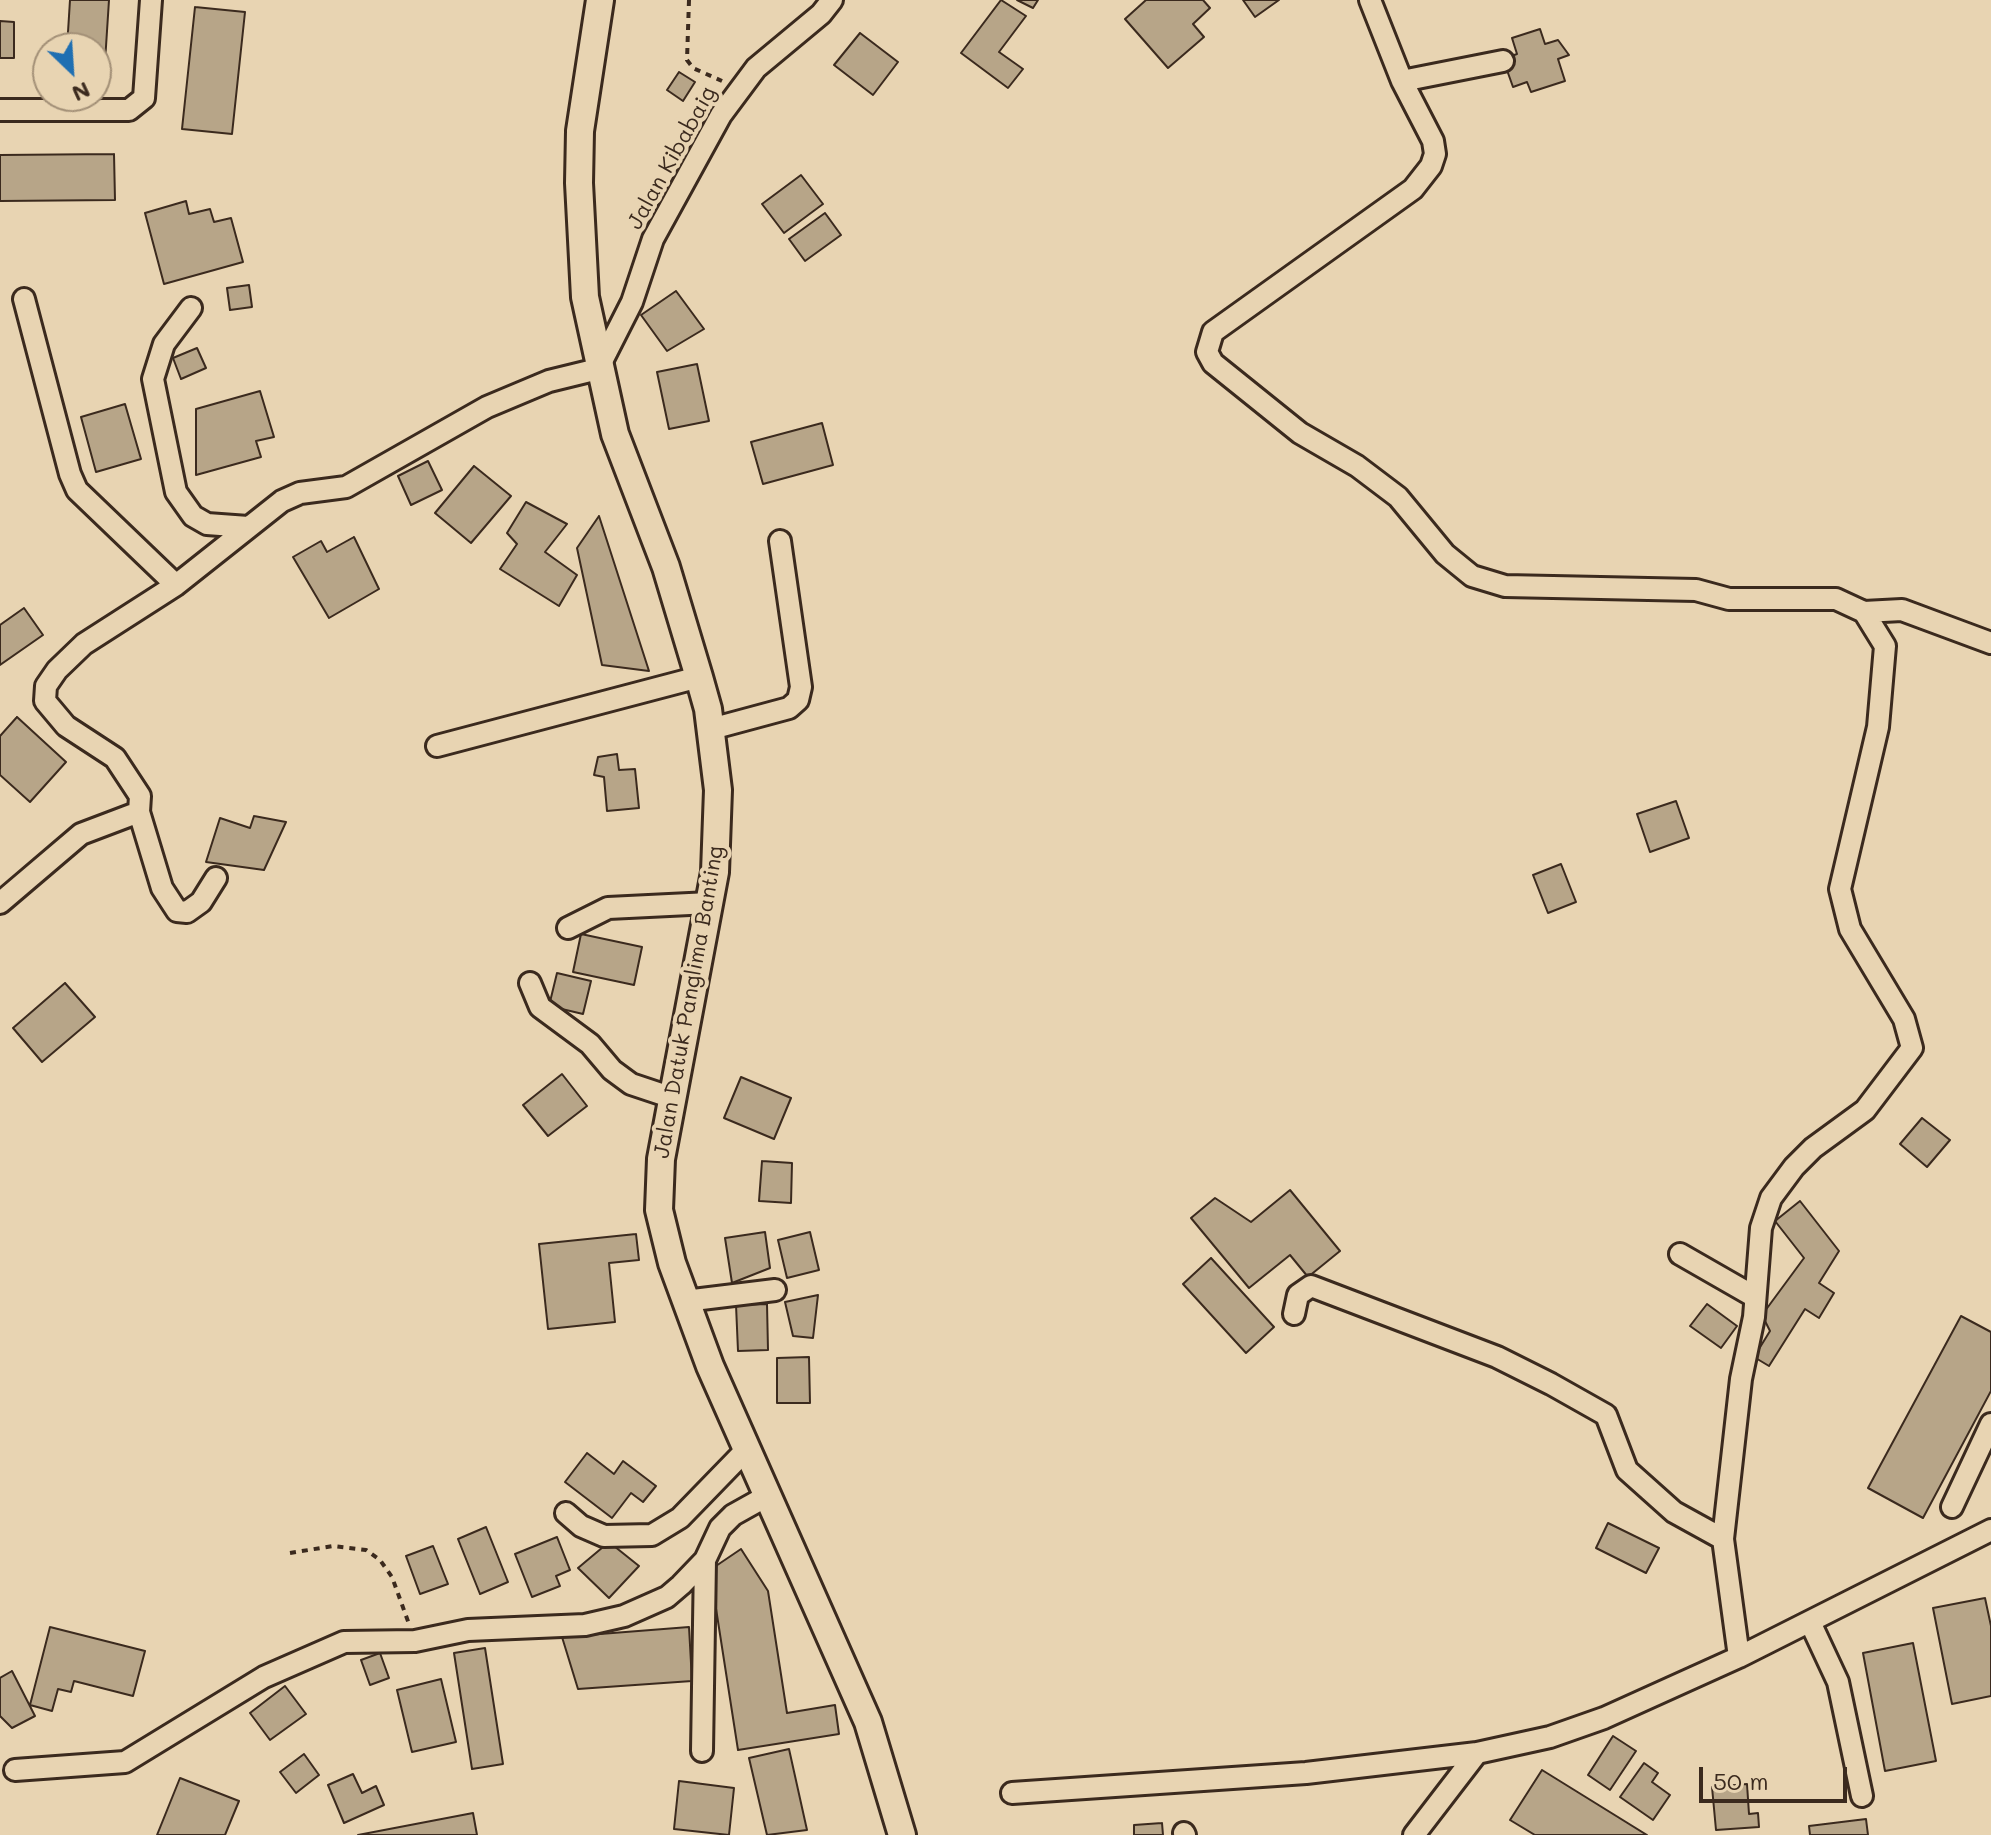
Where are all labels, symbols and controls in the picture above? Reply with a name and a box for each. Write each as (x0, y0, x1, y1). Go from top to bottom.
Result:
north arrow (32, 32, 112, 112)
text: N (68, 76, 95, 109)
street label: Jalan Kibabaig (622, 82, 722, 234)
street label: Jalan Datuk Panglima Banting (648, 844, 730, 1160)
scale bar (1703, 1751, 1851, 1801)
text: 50 m (1713, 1765, 1769, 1796)

